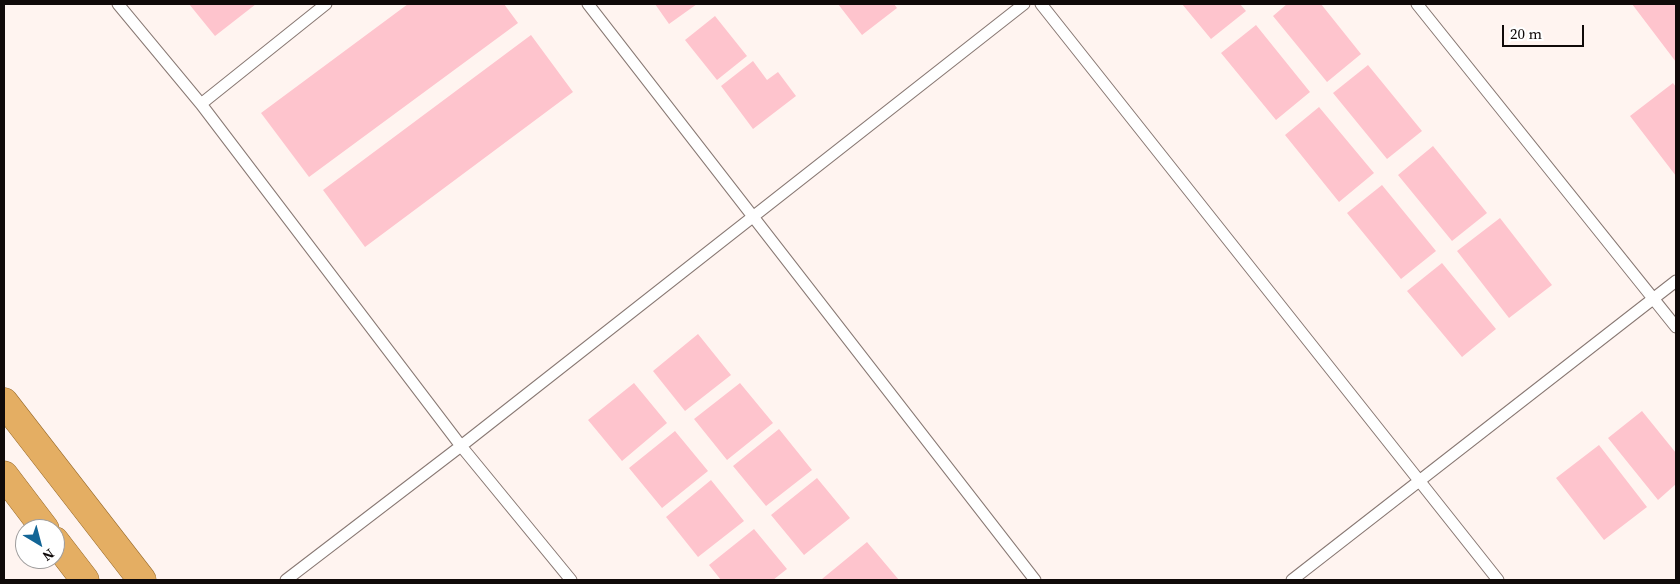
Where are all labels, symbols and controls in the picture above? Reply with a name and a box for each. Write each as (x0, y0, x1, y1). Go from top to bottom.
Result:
scale bar (1505, 15, 1588, 47)
text: 20 m (1510, 23, 1542, 44)
north arrow (15, 519, 65, 569)
text: N (38, 544, 59, 566)

